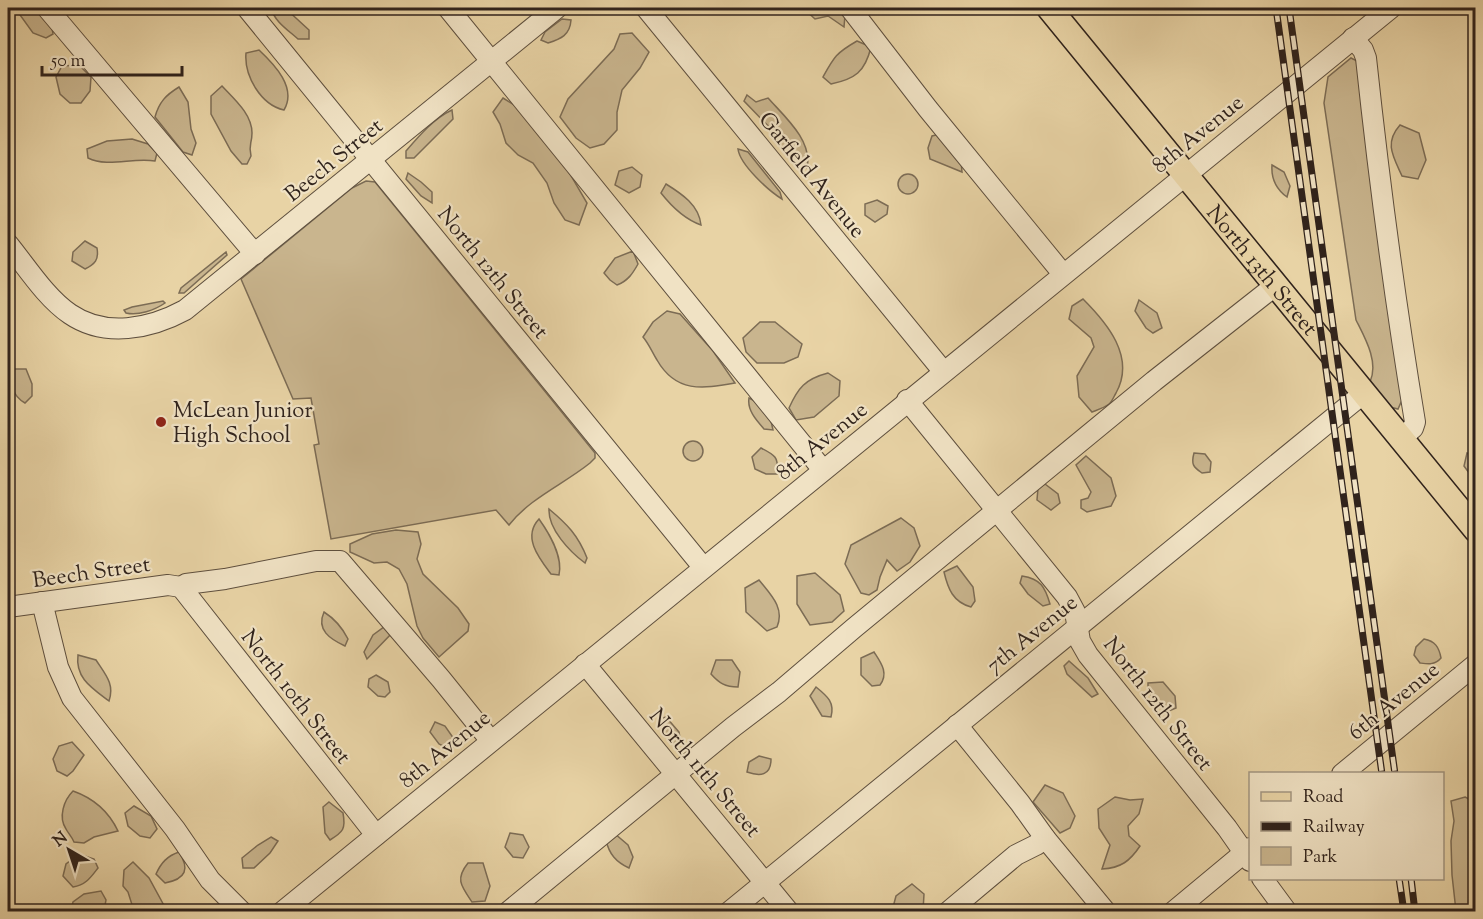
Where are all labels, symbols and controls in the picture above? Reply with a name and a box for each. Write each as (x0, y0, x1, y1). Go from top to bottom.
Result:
scale bar (42, 39, 182, 77)
text: 50 m (50, 49, 86, 75)
street label: 8th Avenue (1146, 88, 1252, 182)
street label: Garfield Avenue (750, 106, 872, 246)
street label: Beech Street (279, 111, 391, 211)
street label: North 13th Street (1197, 199, 1324, 344)
street label: North 12th Street (428, 201, 555, 347)
street label: 8th Avenue (770, 395, 876, 489)
place label: McLean Junior High School (173, 396, 313, 453)
marker: McLean Junior High School (154, 415, 168, 429)
street label: Beech Street (30, 550, 153, 598)
street label: 7th Avenue (980, 588, 1086, 682)
street label: North 10th Street (232, 624, 358, 772)
street label: North 12th Street (1094, 631, 1219, 779)
street label: 6th Avenue (1342, 655, 1447, 749)
street label: 8th Avenue (393, 703, 499, 797)
street label: North 11th Street (640, 703, 768, 846)
legend (1249, 772, 1444, 880)
text: Road (1303, 785, 1343, 811)
text: Railway (1303, 815, 1365, 841)
north arrow (39, 820, 99, 880)
text: N (49, 827, 74, 853)
text: Park (1303, 845, 1338, 871)

